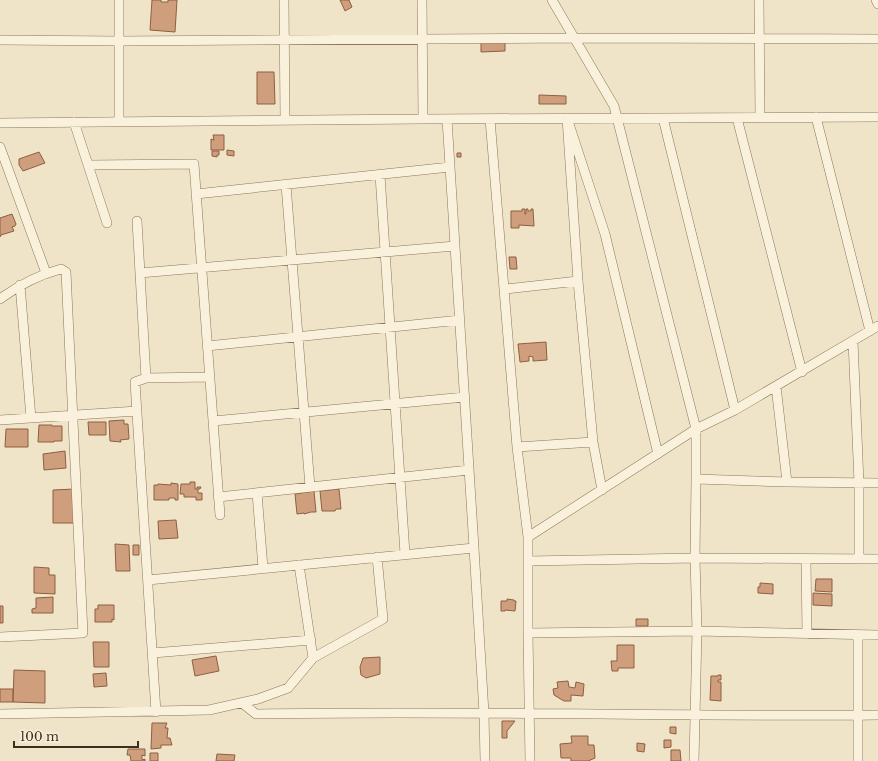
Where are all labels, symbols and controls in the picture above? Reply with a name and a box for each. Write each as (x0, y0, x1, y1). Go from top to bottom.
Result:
scale bar (14, 723, 138, 749)
text: 100 m (20, 729, 59, 744)

